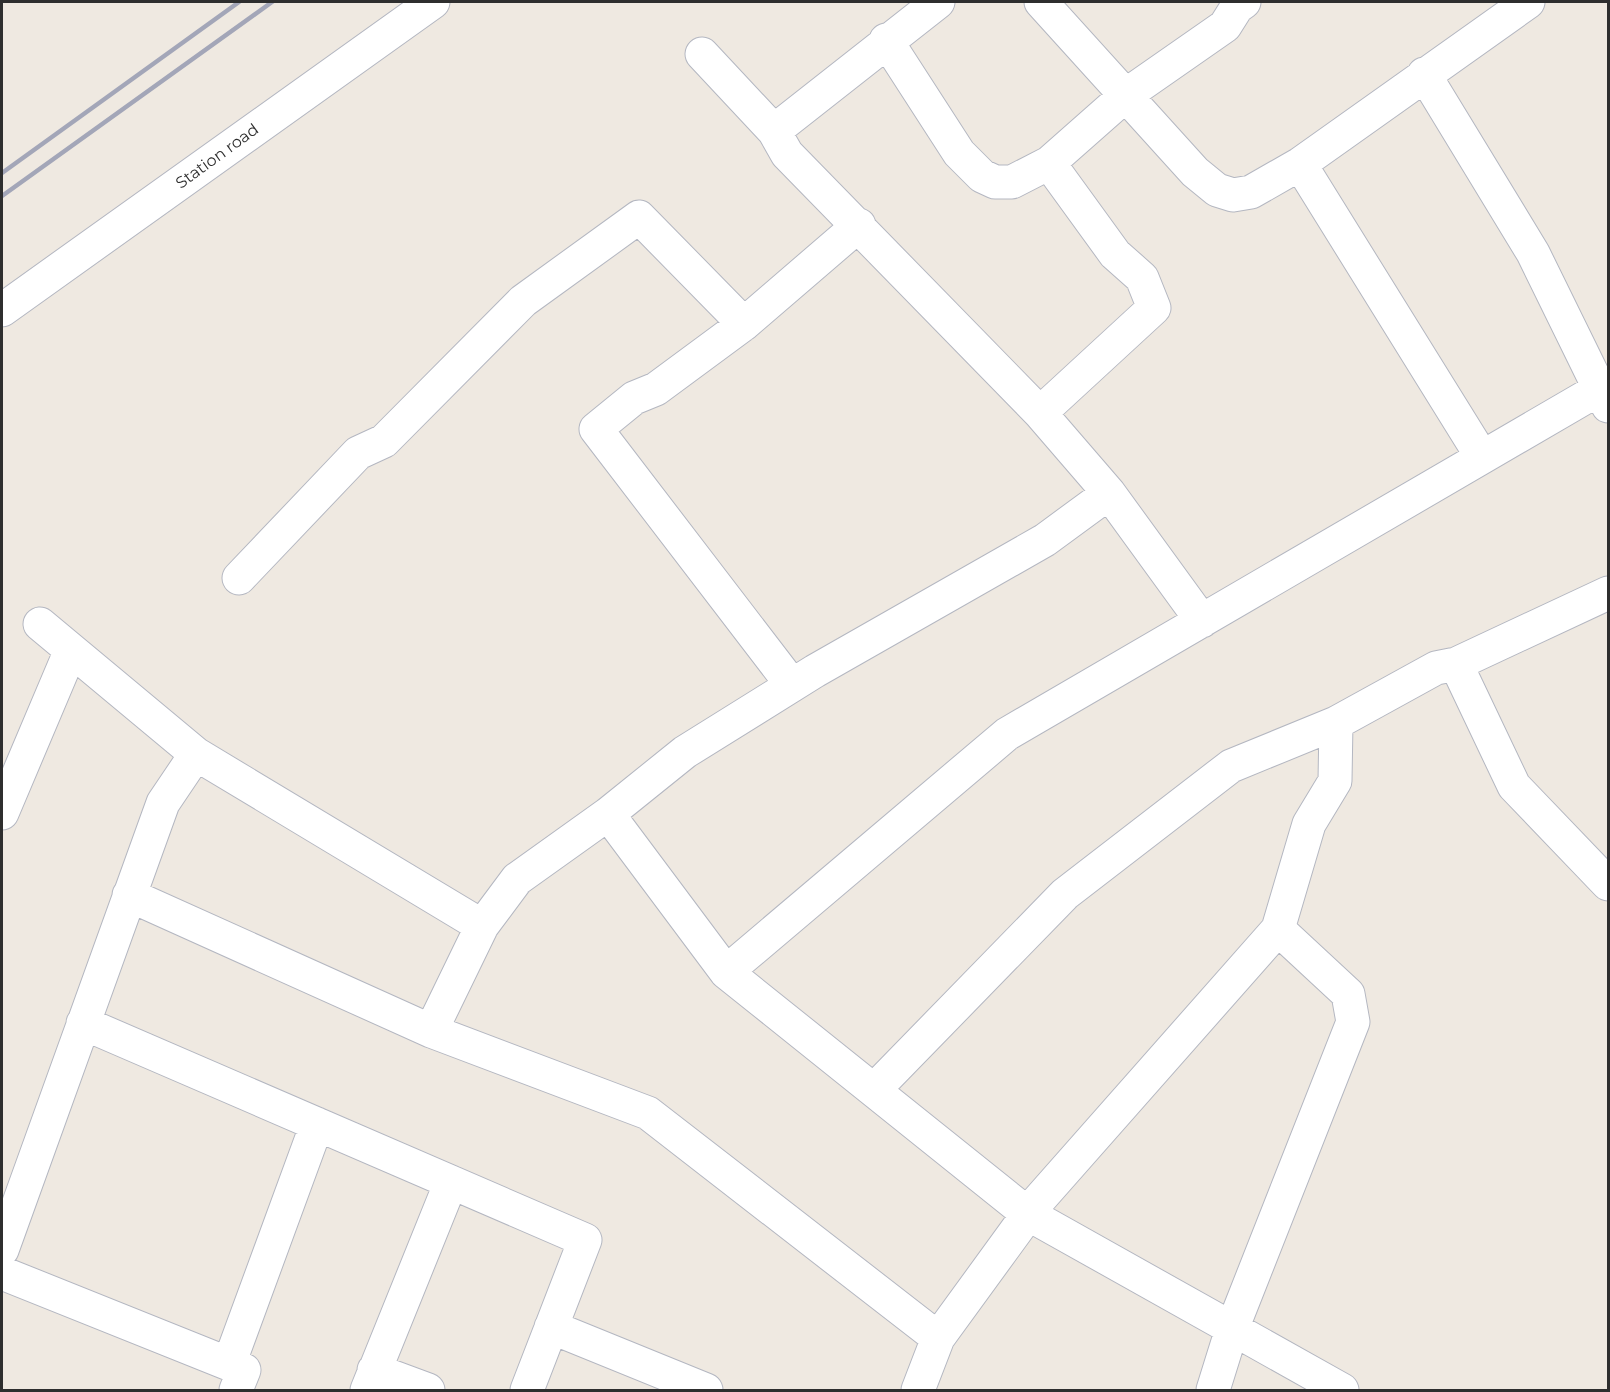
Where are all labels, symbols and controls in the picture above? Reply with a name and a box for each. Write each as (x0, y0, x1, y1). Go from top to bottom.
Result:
street label: Station road (172, 120, 262, 192)

